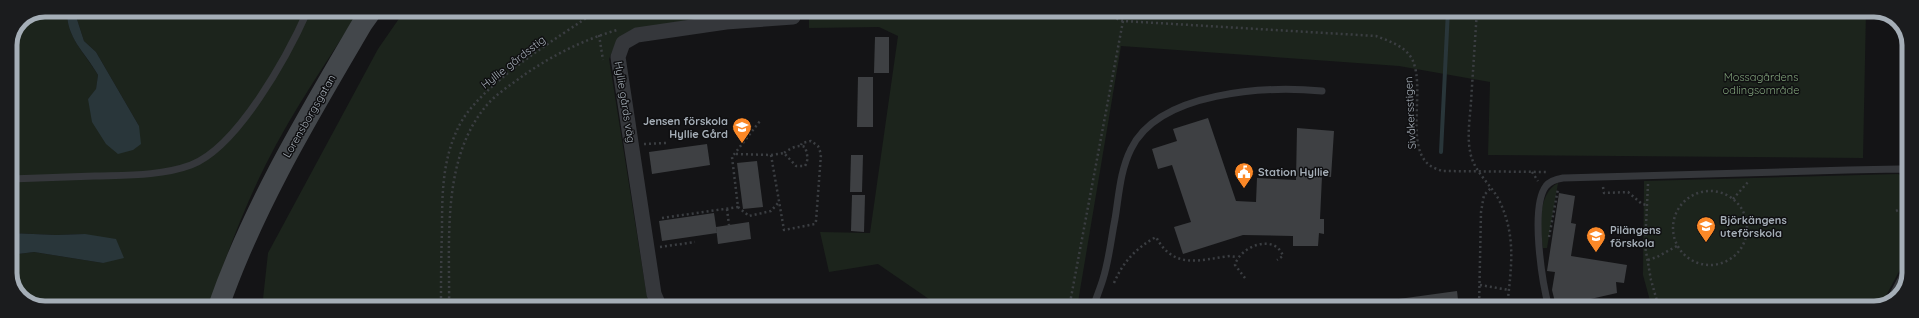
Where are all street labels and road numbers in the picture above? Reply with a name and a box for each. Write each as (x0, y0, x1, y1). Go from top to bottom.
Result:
street label: Hyllie gårdsstig (478, 32, 548, 92)
street label: Hyllie gårds väg (612, 60, 638, 144)
street label: Lorensborgsgatan (280, 72, 338, 160)
street label: Sivåkersstigen (1401, 76, 1419, 150)

